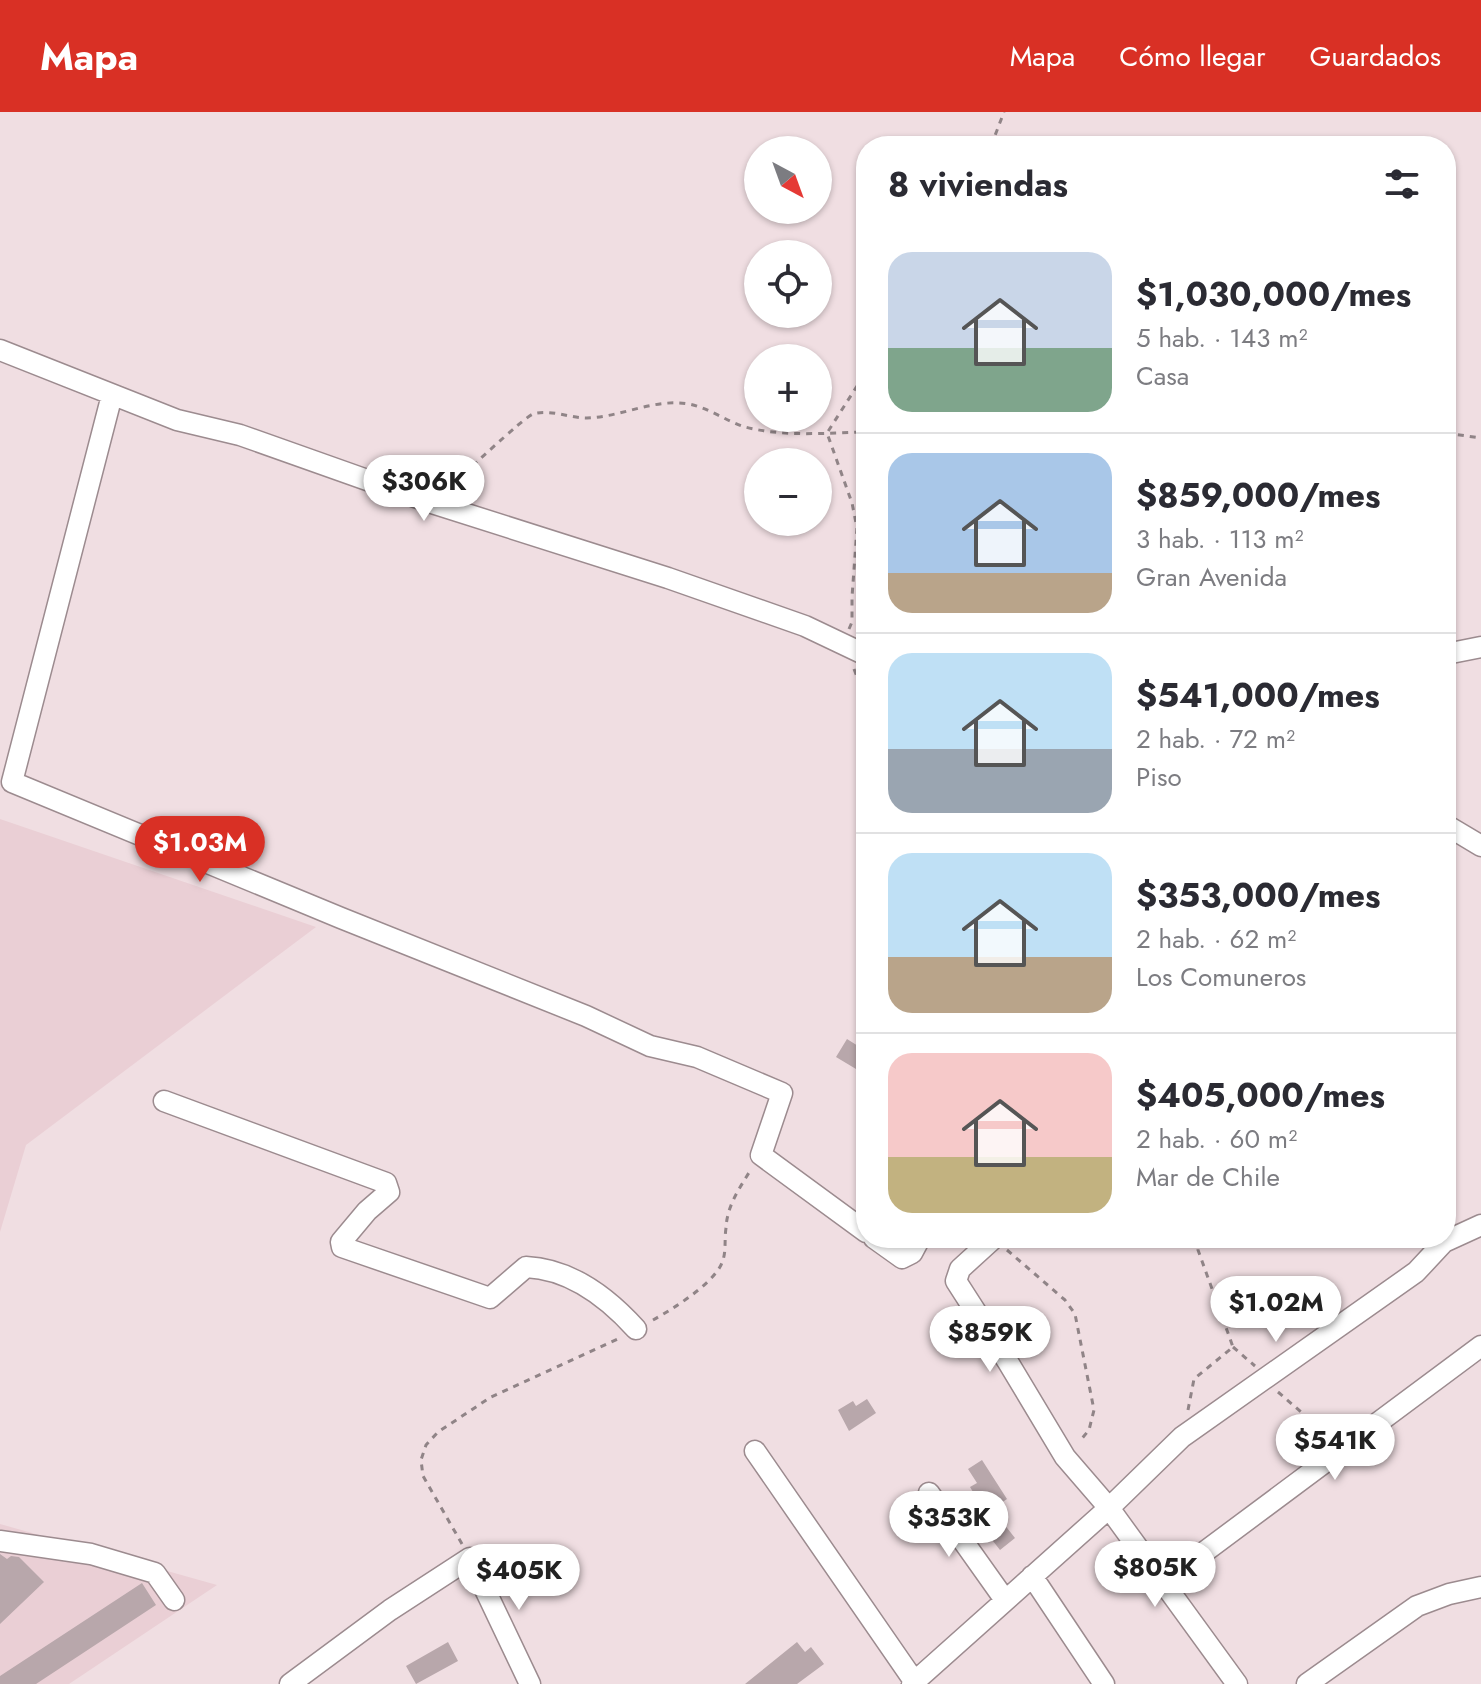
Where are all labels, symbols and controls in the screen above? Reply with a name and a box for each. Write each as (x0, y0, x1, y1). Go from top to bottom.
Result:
text: Mapa (40, 29, 138, 84)
text: Mapa (1010, 36, 1075, 77)
text: Cómo llegar (1119, 36, 1266, 77)
text: Guardados (1310, 36, 1441, 77)
north arrow (744, 136, 832, 224)
map controls (744, 136, 832, 536)
text: 8 viviendas (888, 160, 1068, 209)
icon: filters (1380, 162, 1424, 206)
button: locate (744, 240, 832, 328)
text: $1,030,000/mes (1136, 270, 1411, 319)
icon: home (952, 284, 1048, 380)
text: 5 hab. · 143 m² (1136, 319, 1307, 357)
button: + (744, 344, 832, 432)
text: Casa (1136, 357, 1189, 395)
button: − (744, 448, 832, 536)
pin: $306K (368, 455, 480, 523)
text: $306K (381, 462, 467, 500)
text: $859,000/mes (1136, 471, 1380, 520)
icon: home (952, 485, 1048, 581)
text: 3 hab. · 113 m² (1136, 520, 1304, 558)
text: Gran Avenida (1136, 558, 1287, 596)
text: $541,000/mes (1136, 671, 1380, 720)
icon: home (952, 685, 1048, 781)
text: 2 hab. · 72 m² (1136, 720, 1295, 758)
text: Piso (1136, 758, 1182, 796)
pin: $1.03M (135, 816, 265, 884)
text: $1.03M (153, 823, 247, 861)
text: $353,000/mes (1136, 871, 1381, 920)
icon: home (952, 885, 1048, 981)
text: 2 hab. · 62 m² (1136, 920, 1296, 958)
text: Los Comuneros (1136, 958, 1306, 996)
text: $405,000/mes (1136, 1071, 1385, 1120)
icon: home (952, 1085, 1048, 1181)
text: 2 hab. · 60 m² (1136, 1120, 1297, 1158)
text: Mar de Chile (1136, 1158, 1280, 1196)
pin: $1.02M (1211, 1276, 1341, 1344)
text: $1.02M (1228, 1283, 1324, 1321)
pin: $859K (934, 1306, 1046, 1374)
text: $859K (948, 1313, 1032, 1351)
pin: $541K (1279, 1414, 1391, 1482)
text: $541K (1294, 1421, 1376, 1459)
pin: $353K (893, 1491, 1005, 1559)
text: $353K (907, 1498, 991, 1536)
pin: $805K (1099, 1541, 1211, 1609)
pin: $405K (463, 1544, 575, 1612)
text: $805K (1113, 1548, 1197, 1586)
text: $405K (476, 1551, 562, 1589)

